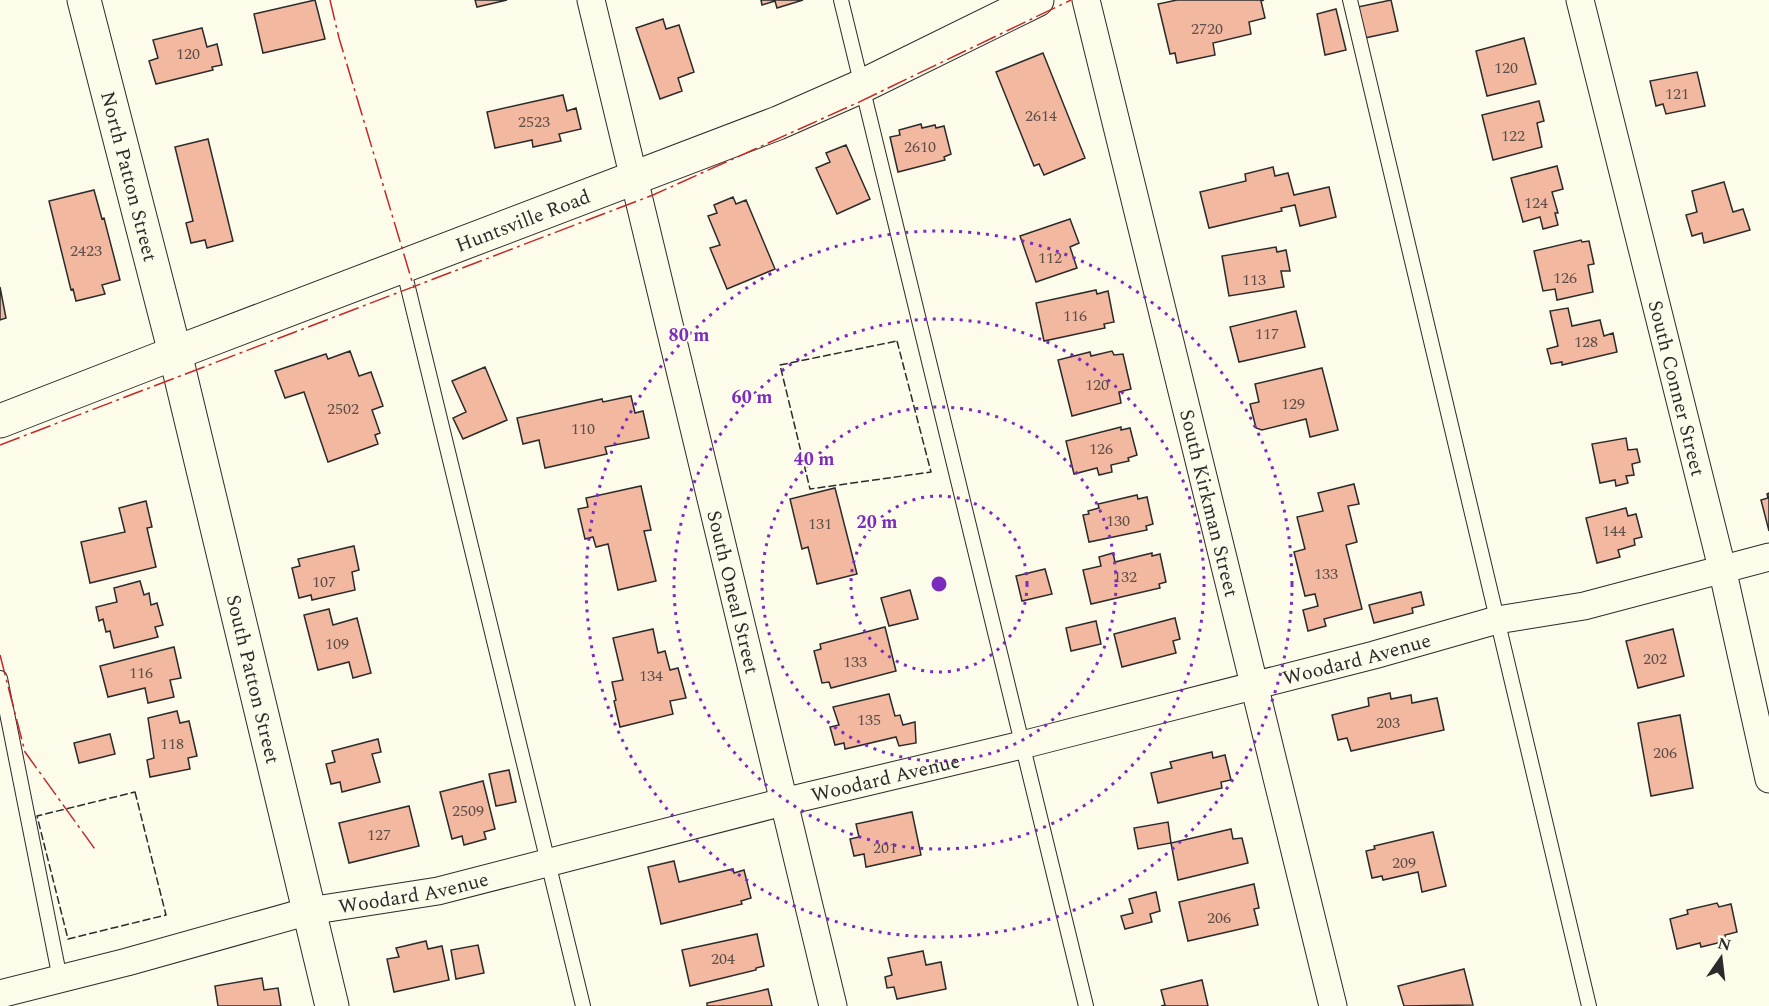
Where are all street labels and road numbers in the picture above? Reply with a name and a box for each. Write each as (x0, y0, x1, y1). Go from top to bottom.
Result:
street label: North Patton Street (92, 88, 165, 265)
street label: Huntsville Road (451, 182, 595, 261)
street label: South Conner Street (1640, 297, 1712, 480)
street label: South Kirkman Street (1171, 406, 1246, 600)
street label: South Oneal Street (698, 507, 767, 677)
street label: South Patton Street (218, 592, 287, 767)
street label: Woodard Avenue (1280, 626, 1434, 694)
street label: Woodard Avenue (808, 746, 963, 811)
street label: Woodard Avenue (336, 865, 492, 922)

